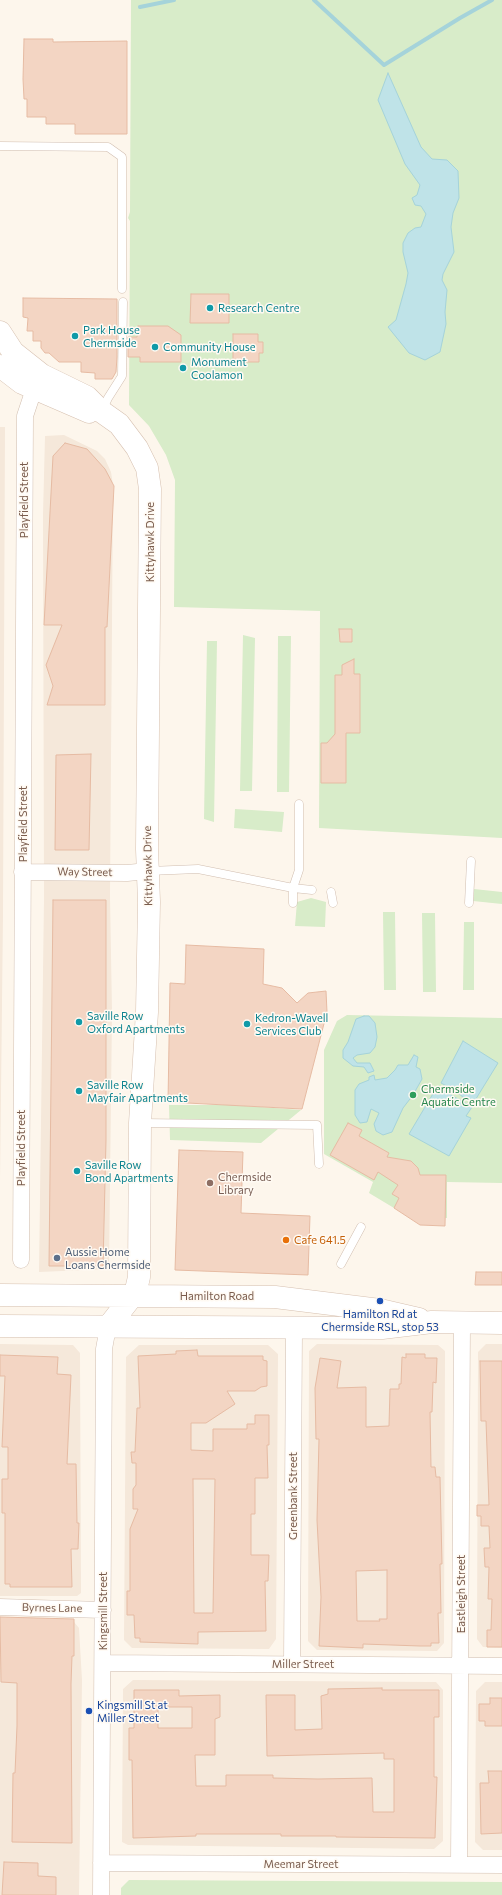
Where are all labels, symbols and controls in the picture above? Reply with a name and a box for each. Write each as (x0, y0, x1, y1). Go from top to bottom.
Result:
place label: Research Centre (218, 301, 300, 315)
marker: Research Centre (205, 303, 215, 313)
place label: Park House Chermside (83, 323, 140, 349)
marker: Park House Chermside (70, 331, 80, 341)
place label: Community House (163, 340, 256, 354)
marker: Community House (150, 342, 160, 352)
place label: Monument Coolamon (191, 355, 247, 381)
marker: Monument Coolamon (178, 363, 188, 373)
street label: Playfield Street (17, 462, 31, 538)
street label: Kittyhawk Drive (143, 502, 157, 582)
street label: Playfield Street (16, 786, 30, 862)
street label: Kittyhawk Drive (141, 826, 155, 906)
street label: Way Street (57, 865, 113, 879)
place label: Saville Row Oxford Apartments (87, 1009, 185, 1035)
place label: Kedron-Wavell Services Club (255, 1011, 328, 1037)
marker: Saville Row Oxford Apartments (74, 1017, 84, 1027)
marker: Kedron-Wavell Services Club (242, 1019, 252, 1029)
place label: Saville Row Mayfair Apartments (87, 1078, 188, 1104)
place label: Chermside Aquatic Centre (421, 1082, 496, 1108)
marker: Saville Row Mayfair Apartments (74, 1086, 84, 1096)
marker: Chermside Aquatic Centre (408, 1090, 418, 1100)
street label: Playfield Street (14, 1110, 28, 1186)
place label: Saville Row Bond Apartments (85, 1158, 173, 1184)
marker: Saville Row Bond Apartments (72, 1166, 82, 1176)
place label: Chermside Library (218, 1170, 272, 1196)
marker: Chermside Library (205, 1178, 215, 1188)
place label: Cafe 641.5 (294, 1233, 346, 1247)
marker: Cafe 641.5 (281, 1235, 291, 1245)
place label: Aussie Home Loans Chermside (65, 1245, 151, 1271)
marker: Aussie Home Loans Chermside (52, 1253, 62, 1263)
street label: Hamilton Road (180, 1289, 254, 1303)
marker: Hamilton Rd at Chermside RSL, stop 53 (375, 1296, 385, 1306)
place label: Hamilton Rd at Chermside RSL, stop 53 (321, 1307, 439, 1333)
street label: Greenbank Street (286, 1452, 300, 1540)
street label: Eastleigh Street (454, 1555, 468, 1633)
street label: Kingsmill Street (96, 1572, 110, 1650)
street label: Byrnes Lane (22, 1601, 82, 1615)
street label: Miller Street (272, 1657, 334, 1671)
place label: Kingsmill St at Miller Street (97, 1698, 168, 1724)
marker: Kingsmill St at Miller Street (84, 1706, 94, 1716)
street label: Meemar Street (263, 1857, 339, 1871)

